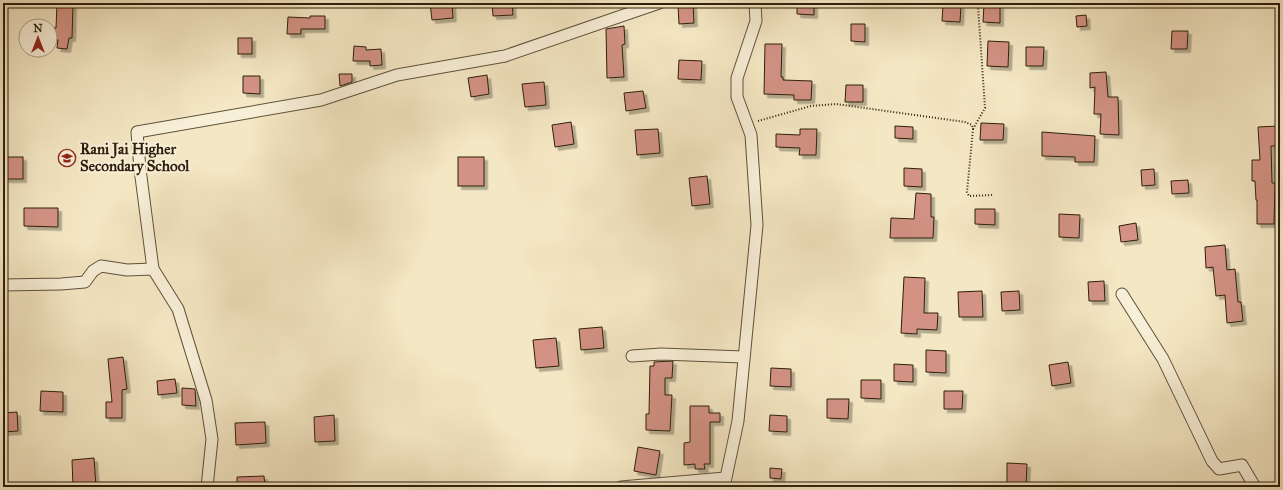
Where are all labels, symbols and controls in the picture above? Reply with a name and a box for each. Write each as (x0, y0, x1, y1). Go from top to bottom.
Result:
north arrow (18, 18, 58, 58)
text: N (33, 22, 43, 35)
place label: Rani Jai Higher Secondary School (80, 140, 190, 176)
school or university icon: Rani Jai Higher Secondary School (57, 148, 77, 168)

